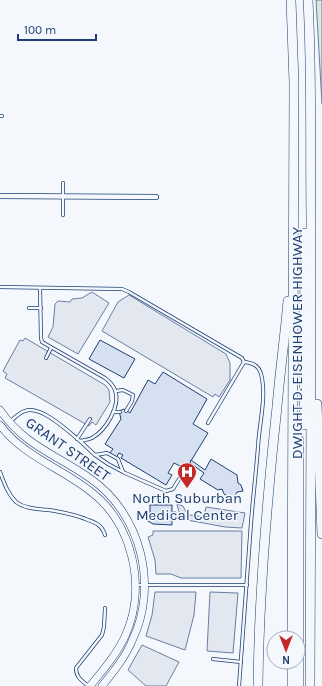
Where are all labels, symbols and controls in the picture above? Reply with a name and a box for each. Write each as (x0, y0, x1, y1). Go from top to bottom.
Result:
scale bar (18, 16, 96, 42)
text: 100 m (24, 23, 56, 37)
street label: DWIGHT D. EISENHOWER HIGHWAY (288, 226, 306, 459)
street label: GRANT STREET (22, 413, 114, 485)
hospital icon: North Suburban Medical Center (176, 461, 198, 489)
place label: North Suburban Medical Center (132, 489, 242, 524)
north arrow (266, 630, 306, 670)
text: N (282, 653, 290, 666)

